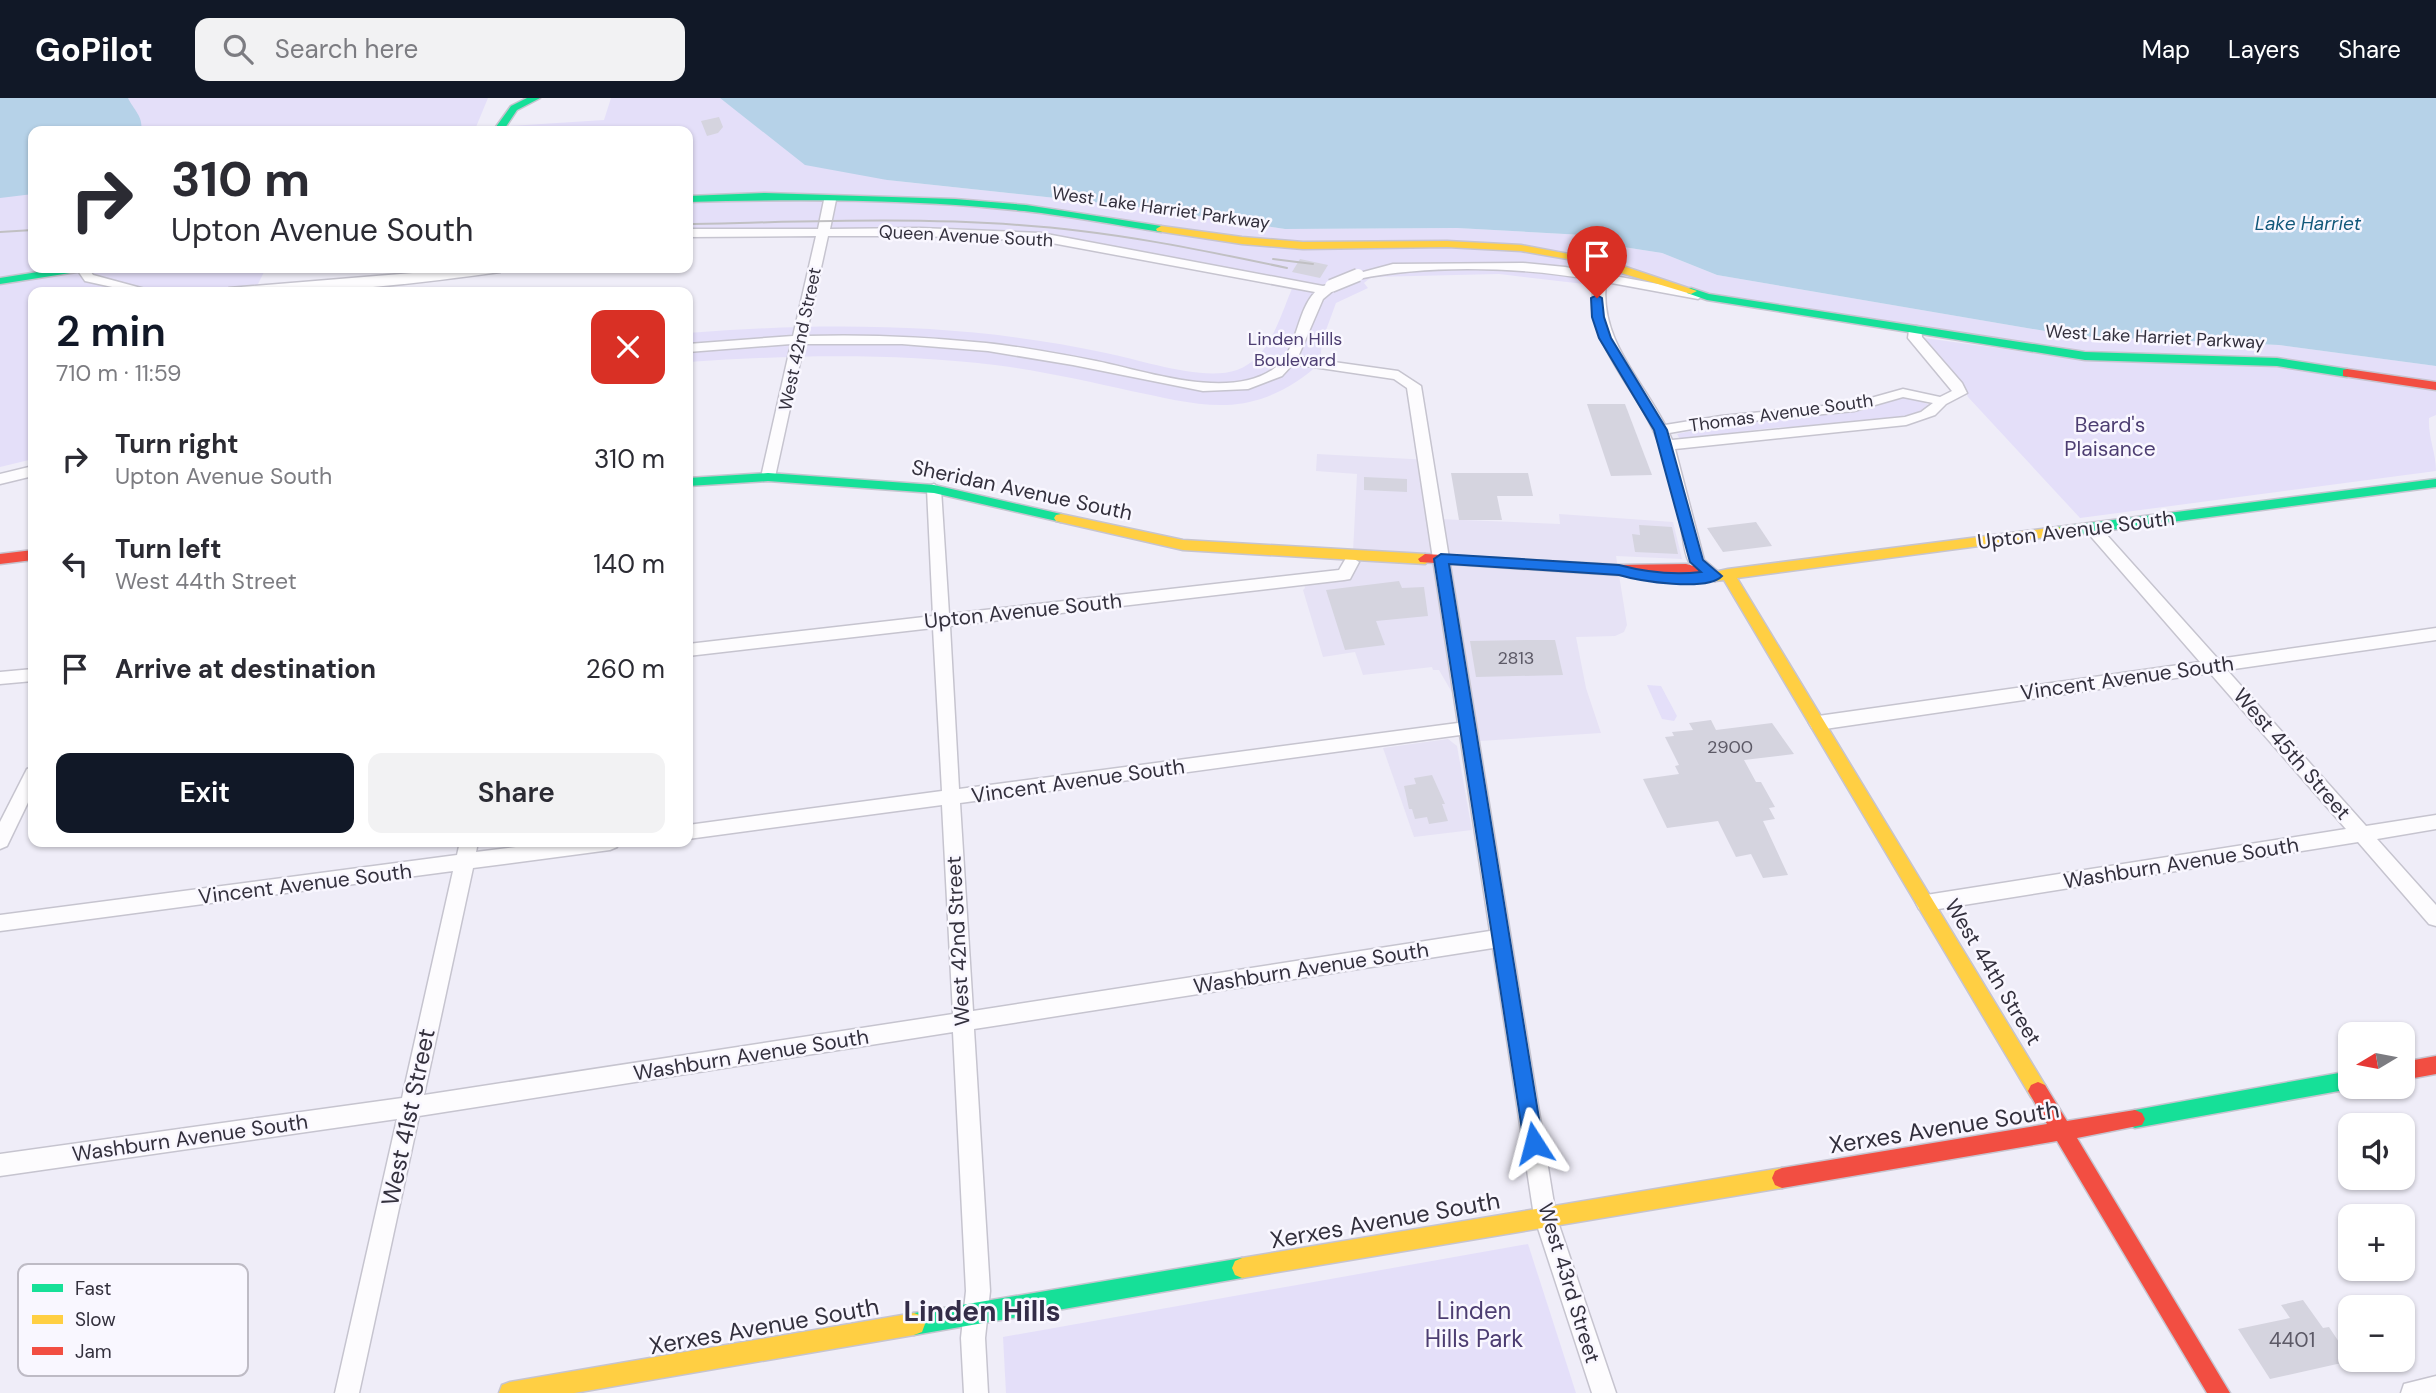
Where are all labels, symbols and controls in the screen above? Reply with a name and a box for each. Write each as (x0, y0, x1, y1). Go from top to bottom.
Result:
search box (195, 18, 685, 81)
text: GoPilot (35, 28, 153, 71)
icon: search (219, 30, 257, 68)
text: Search here (275, 32, 418, 66)
text: Map (2142, 34, 2190, 65)
text: Layers (2228, 34, 2300, 65)
text: Share (2338, 34, 2401, 65)
text: 310 m (171, 147, 310, 211)
icon: right (56, 154, 147, 245)
street label: West Lake Harriet Parkway (1050, 181, 1272, 235)
text: Upton Avenue South (171, 209, 473, 251)
water label: Lake Harriet (2255, 211, 2362, 236)
street label: Queen Avenue South (878, 219, 1054, 253)
pin (1567, 226, 1627, 298)
icon: arrive (1578, 237, 1616, 275)
street label: West 42nd Street (773, 265, 827, 413)
text: 2 min (56, 304, 166, 359)
button: close (591, 310, 665, 384)
street label: West Lake Harriet Parkway (2045, 319, 2265, 355)
park label: Linden Hills Boulevard (1248, 327, 1342, 372)
text: 710 m · 11:59 (56, 358, 182, 388)
street label: Thomas Avenue South (1687, 388, 1875, 438)
park label: Beard's Plaisance (2064, 411, 2156, 463)
text: Turn right (115, 427, 239, 461)
icon: right (56, 440, 94, 478)
text: 310 m (594, 442, 665, 476)
street label: Sheridan Avenue South (909, 453, 1135, 527)
text: Upton Avenue South (115, 461, 332, 491)
street label: Upton Avenue South (1976, 504, 2176, 556)
text: Turn left (115, 532, 222, 566)
icon: left (56, 545, 94, 583)
text: 140 m (593, 547, 665, 581)
text: West 44th Street (115, 566, 297, 596)
street label: Upton Avenue South (923, 587, 1123, 635)
house number: 2813 (1498, 646, 1534, 670)
street label: Vincent Avenue South (2019, 649, 2235, 707)
icon: arrive (56, 650, 94, 688)
text: Arrive at destination (115, 652, 376, 686)
text: 260 m (586, 652, 665, 686)
street label: West 45th Street (2227, 682, 2357, 826)
house number: 2900 (1707, 735, 1753, 759)
street label: Vincent Avenue South (970, 752, 1186, 810)
button: Exit (56, 753, 354, 833)
button: Share (368, 753, 665, 833)
street label: Washburn Avenue South (2061, 831, 2301, 895)
street label: West 42nd Street (940, 855, 976, 1027)
street label: Vincent Avenue South (197, 857, 413, 911)
street label: West 44th Street (1938, 894, 2048, 1050)
street label: Washburn Avenue South (1191, 936, 1431, 1000)
north arrow (2338, 1022, 2415, 1099)
map controls (2338, 1022, 2415, 1372)
street label: Washburn Avenue South (631, 1023, 871, 1087)
street label: West 41st Street (374, 1026, 442, 1208)
street label: Xerxes Avenue South (1827, 1093, 2061, 1161)
position arrow (1497, 1106, 1571, 1180)
street label: Washburn Avenue South (70, 1108, 310, 1168)
button: sound (2338, 1113, 2415, 1190)
street label: Xerxes Avenue South (1268, 1185, 1502, 1255)
street label: West 43rd Street (1531, 1200, 1607, 1366)
button: + (2338, 1204, 2415, 1281)
legend (18, 1264, 248, 1376)
text: Fast (75, 1276, 111, 1301)
street label: Xerxes Avenue South (647, 1291, 881, 1361)
district label: Linden Hills (903, 1293, 1061, 1330)
park label: Linden Hills Park (1425, 1295, 1523, 1354)
button: − (2338, 1295, 2415, 1372)
text: Slow (75, 1307, 116, 1332)
house number: 4401 (2269, 1326, 2315, 1354)
text: Jam (75, 1339, 112, 1364)

